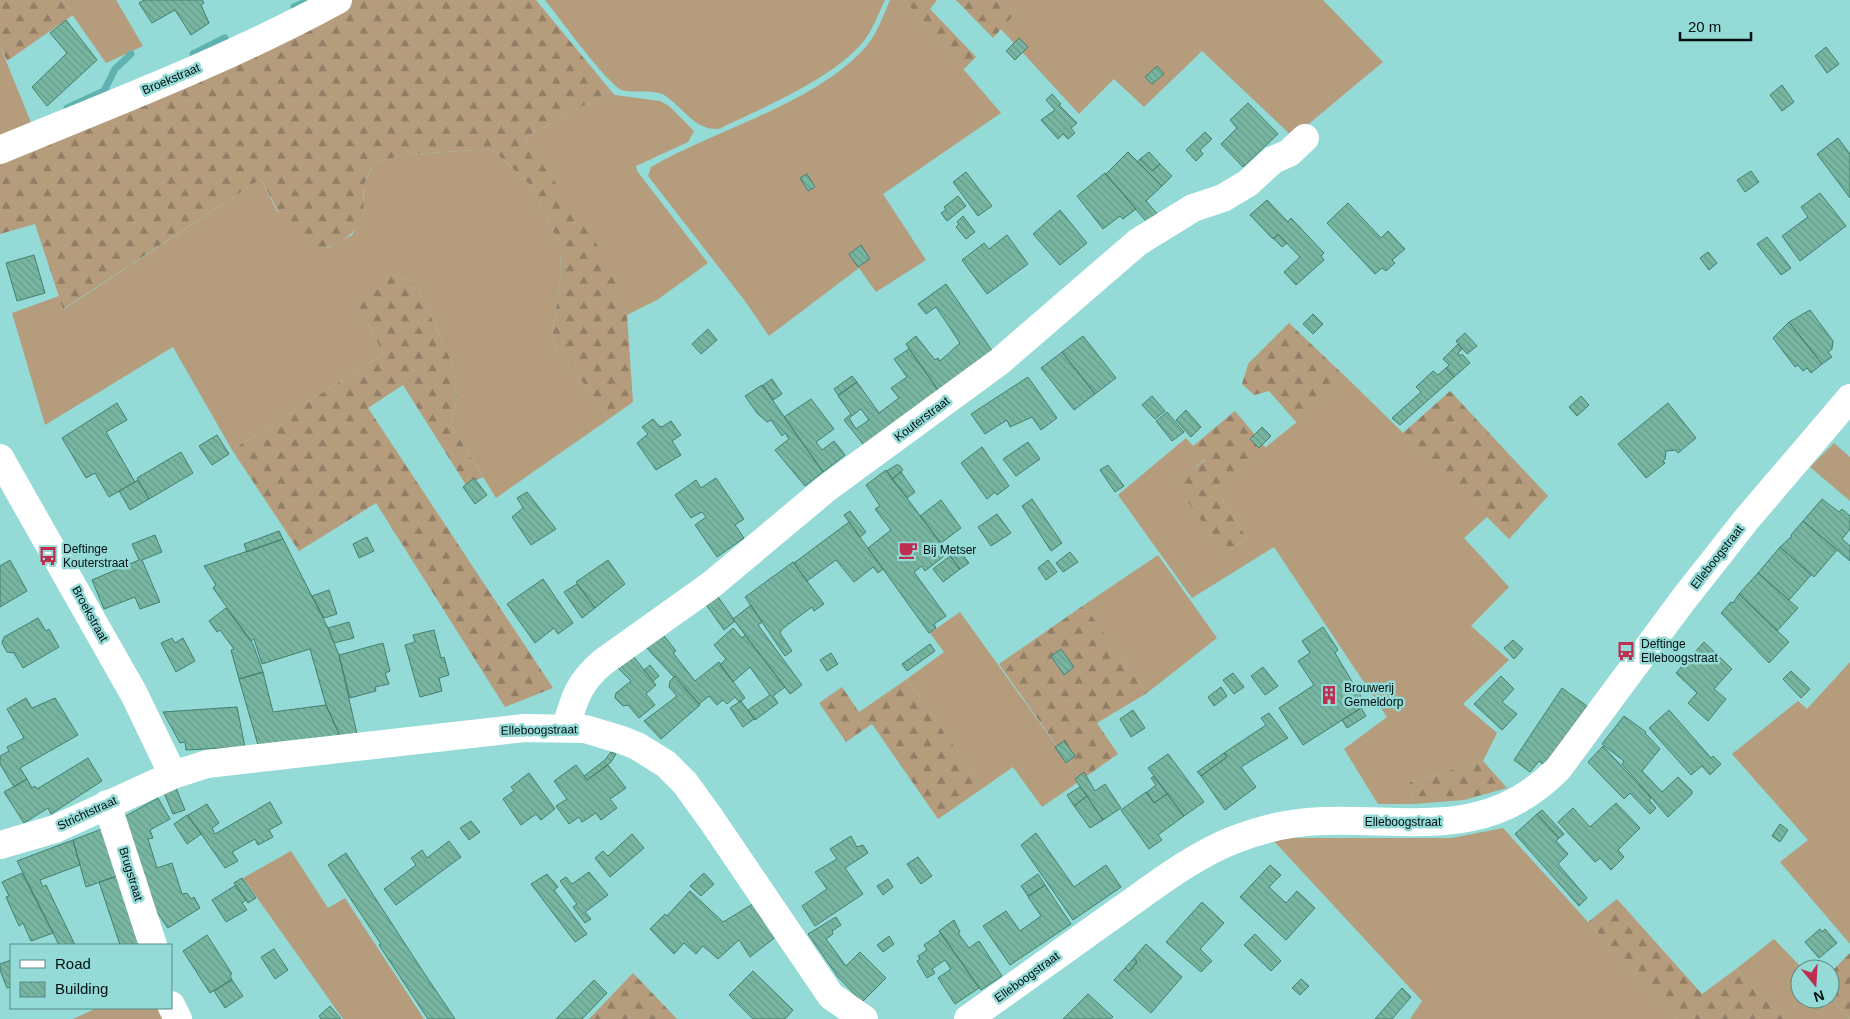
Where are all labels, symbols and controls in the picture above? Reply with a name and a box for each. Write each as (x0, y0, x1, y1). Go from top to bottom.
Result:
scale bar (1680, 10, 1751, 42)
text: 20 m (1688, 18, 1721, 35)
street label: Broekstraat (140, 60, 203, 97)
street label: Kouterstraat (892, 393, 953, 444)
street label: Elleboogstraat (1688, 522, 1747, 592)
cafe icon: Bij Metser (897, 539, 919, 561)
place label: Deftinge Kouterstraat (63, 542, 129, 570)
place label: Bij Metser (923, 543, 976, 557)
bus stop icon: Deftinge Kouterstraat (37, 545, 59, 567)
street label: Broekstraat (69, 584, 111, 645)
place label: Deftinge Elleboogstraat (1641, 637, 1718, 665)
bus stop icon: Deftinge Elleboogstraat (1615, 640, 1637, 662)
place label: Brouwerij Gemeldorp (1344, 681, 1404, 709)
building icon: Brouwerij Gemeldorp (1318, 684, 1340, 706)
street label: Elleboogstraat (501, 722, 578, 738)
street label: Strichtstraat (55, 793, 120, 833)
street label: Elleboogstraat (1365, 815, 1442, 829)
street label: Brugstraat (116, 845, 146, 903)
legend (10, 944, 172, 1009)
street label: Elleboogstraat (992, 948, 1063, 1005)
text: Road (55, 955, 91, 972)
north arrow (1790, 959, 1840, 1009)
text: Building (55, 980, 108, 997)
text: N (1812, 987, 1826, 1006)

